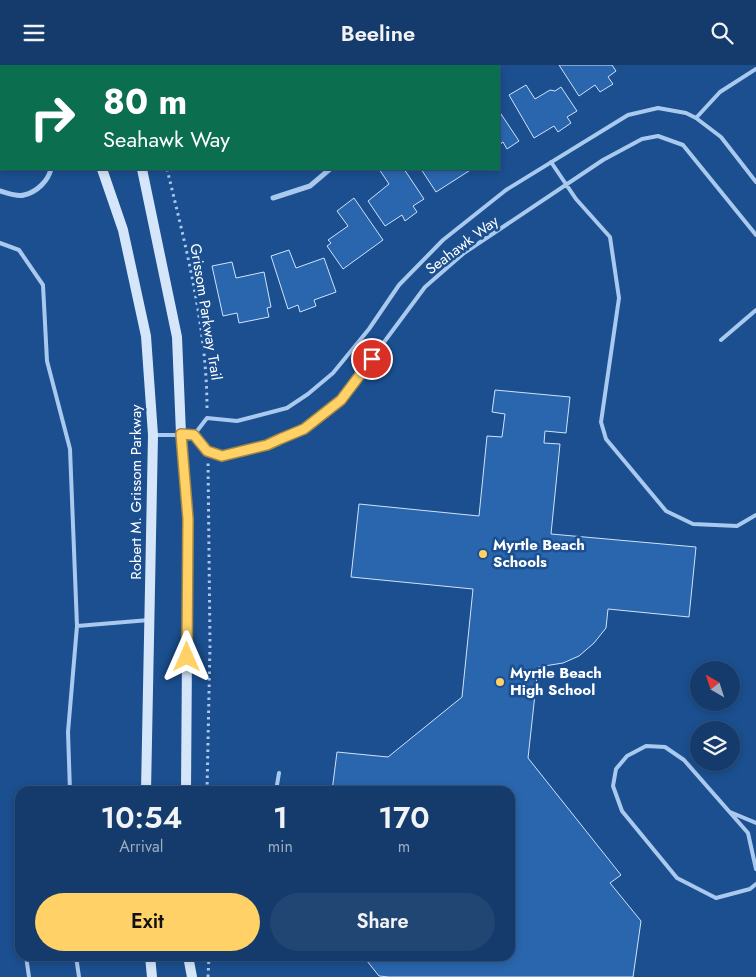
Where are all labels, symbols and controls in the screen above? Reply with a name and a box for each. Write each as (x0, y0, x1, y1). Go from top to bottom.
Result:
text: Beeline (341, 17, 415, 49)
icon: menu (20, 19, 48, 47)
icon: search (708, 19, 736, 47)
text: 80 m (103, 77, 187, 127)
icon: right (20, 85, 85, 150)
text: Seahawk Way (103, 123, 230, 155)
street label: Seahawk Way (421, 210, 504, 280)
street label: Grissom Parkway Trail (184, 242, 228, 382)
pin (351, 338, 393, 380)
icon: arrive (358, 345, 386, 373)
street label: Robert M. Grissom Parkway (125, 404, 147, 580)
place label: Myrtle Beach Schools (493, 534, 585, 573)
marker: Myrtle Beach Schools (477, 548, 489, 560)
position arrow (160, 630, 212, 682)
north arrow (690, 661, 740, 711)
map controls (690, 661, 740, 771)
place label: Myrtle Beach High School (510, 662, 602, 701)
marker: Myrtle Beach High School (494, 676, 506, 688)
button: layers (690, 721, 740, 771)
text: 10:54 (100, 796, 182, 839)
text: 1 (273, 796, 288, 839)
text: 170 (378, 796, 430, 839)
text: Arrival (119, 835, 163, 858)
text: min (268, 835, 293, 858)
text: m (398, 835, 410, 858)
button: Exit (35, 893, 260, 951)
button: Share (270, 893, 495, 951)

